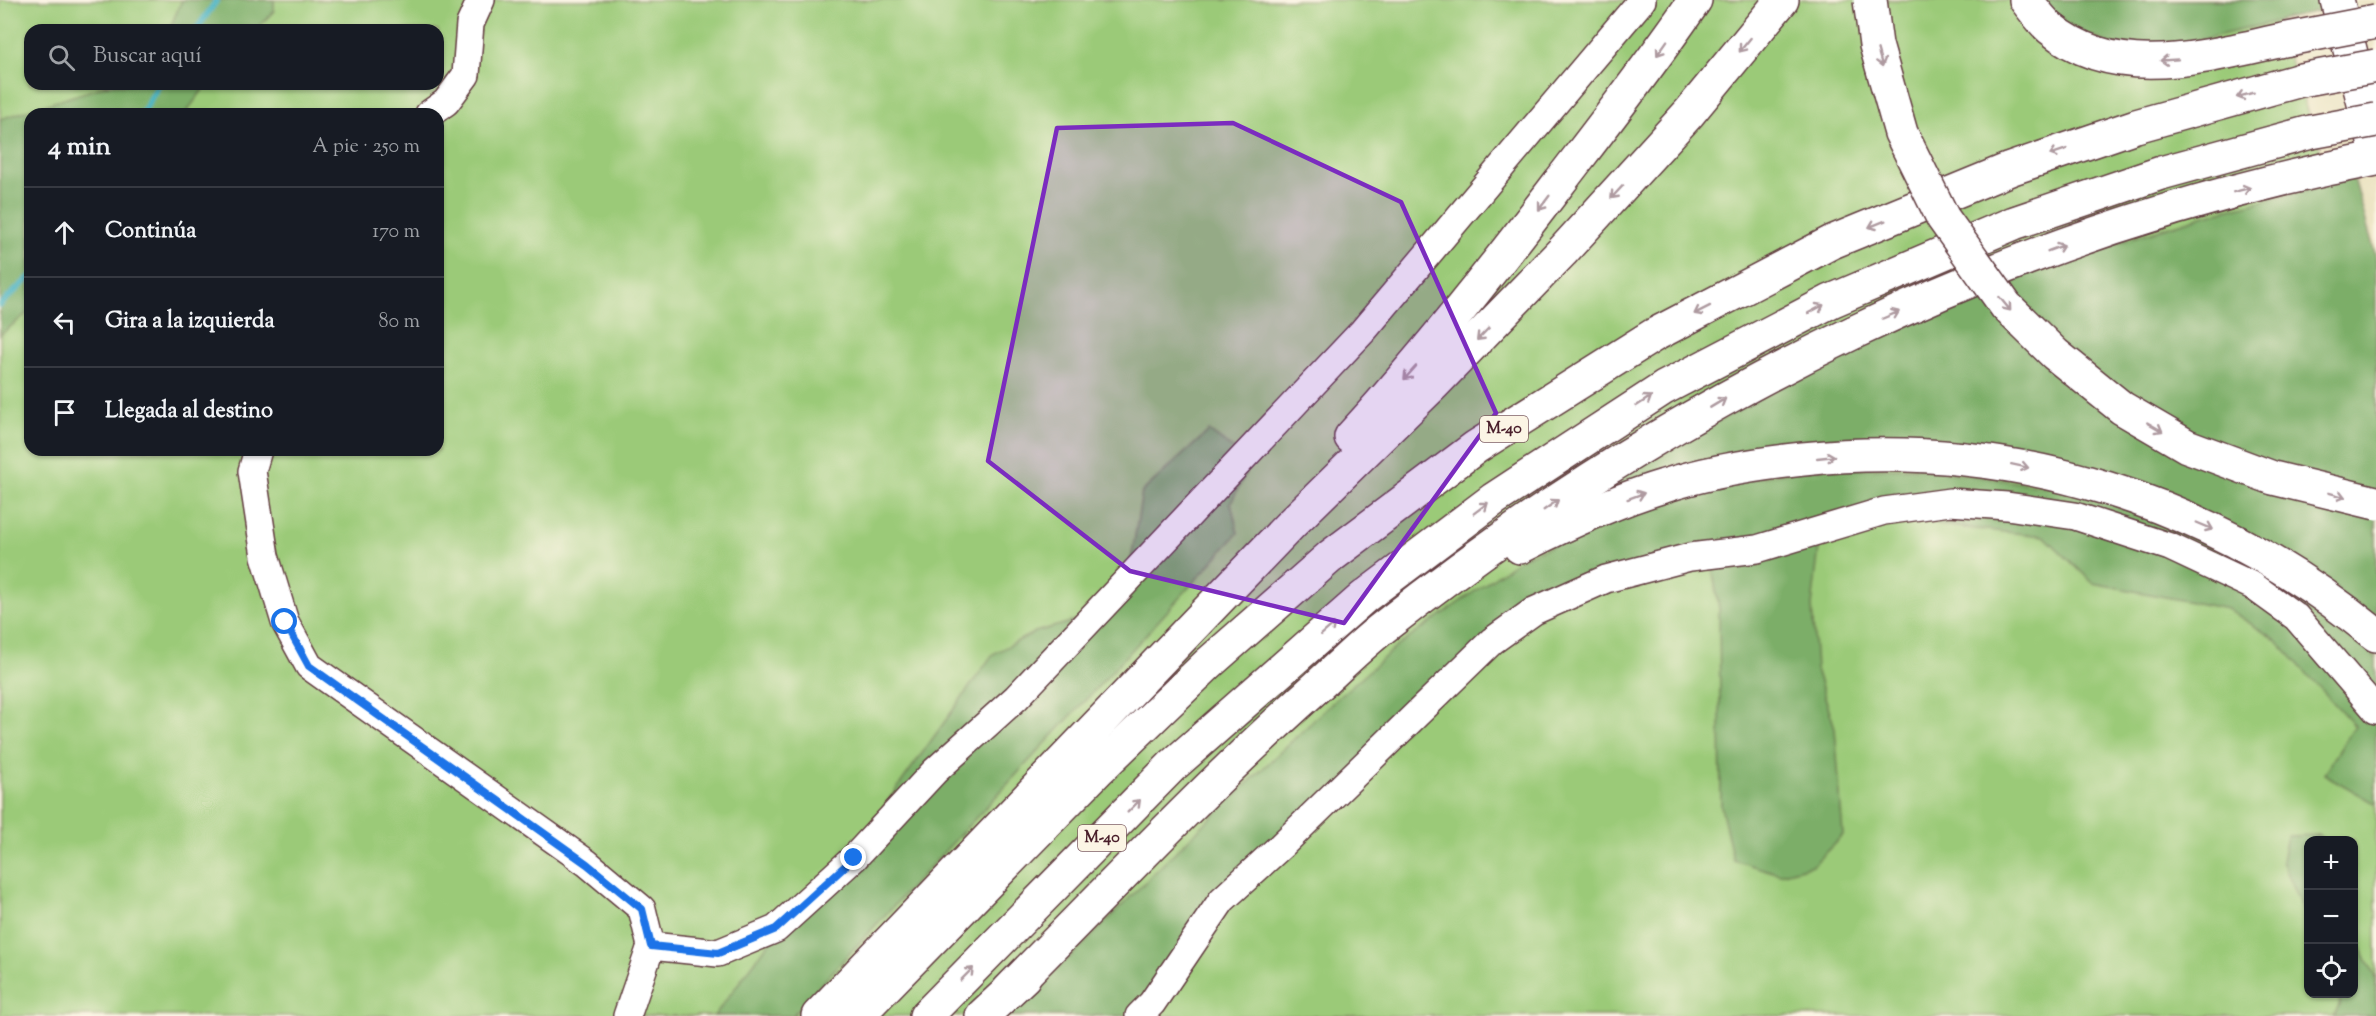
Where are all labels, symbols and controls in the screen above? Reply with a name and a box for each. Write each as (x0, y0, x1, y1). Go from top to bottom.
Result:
search box (24, 24, 444, 90)
one-way arrow (1738, 37, 1751, 53)
one-way arrow (1656, 39, 1668, 56)
icon: search (45, 41, 78, 74)
text: Buscar aquí (93, 41, 202, 73)
one-way arrow (1874, 48, 1886, 67)
one-way arrow (2159, 55, 2179, 66)
one-way arrow (2236, 90, 2255, 102)
text: 4 min (48, 129, 111, 166)
text: A pie · 250 m (312, 133, 420, 162)
one-way arrow (2049, 148, 2068, 159)
one-way arrow (2232, 183, 2251, 195)
one-way arrow (1610, 184, 1624, 199)
one-way arrow (1537, 195, 1550, 211)
icon: ahead (48, 216, 81, 249)
text: Continúa (105, 216, 196, 248)
text: 170 m (372, 218, 420, 247)
one-way arrow (1868, 219, 1887, 230)
one-way arrow (2046, 242, 2065, 253)
one-way arrow (1998, 296, 2012, 311)
one-way arrow (1806, 303, 1824, 314)
one-way arrow (1694, 304, 1711, 316)
icon: left (48, 306, 81, 339)
text: Gira a la izquierda (105, 306, 275, 338)
text: 80 m (379, 308, 420, 337)
one-way arrow (1882, 309, 1900, 320)
one-way arrow (1475, 326, 1490, 341)
one-way arrow (1402, 365, 1417, 380)
one-way arrow (1635, 395, 1652, 407)
icon: arrive (48, 396, 81, 429)
text: Llegada al destino (105, 396, 273, 428)
one-way arrow (1709, 397, 1726, 409)
road number: M-40 (1480, 416, 1528, 442)
one-way arrow (2146, 421, 2163, 433)
one-way arrow (1815, 451, 1835, 462)
one-way arrow (2010, 461, 2029, 472)
one-way arrow (2327, 489, 2346, 501)
one-way arrow (1626, 490, 1644, 501)
one-way arrow (1543, 499, 1559, 511)
one-way arrow (1473, 502, 1489, 515)
one-way arrow (2195, 521, 2214, 532)
route start (271, 608, 297, 634)
one-way arrow (1320, 622, 1335, 636)
one-way arrow (1126, 798, 1141, 813)
road number: M-40 (1078, 825, 1126, 851)
map controls (2304, 836, 2358, 998)
button: + (2304, 836, 2358, 890)
route end (840, 844, 866, 870)
button: − (2304, 890, 2358, 944)
button: locate (2304, 944, 2358, 998)
one-way arrow (960, 967, 974, 982)

